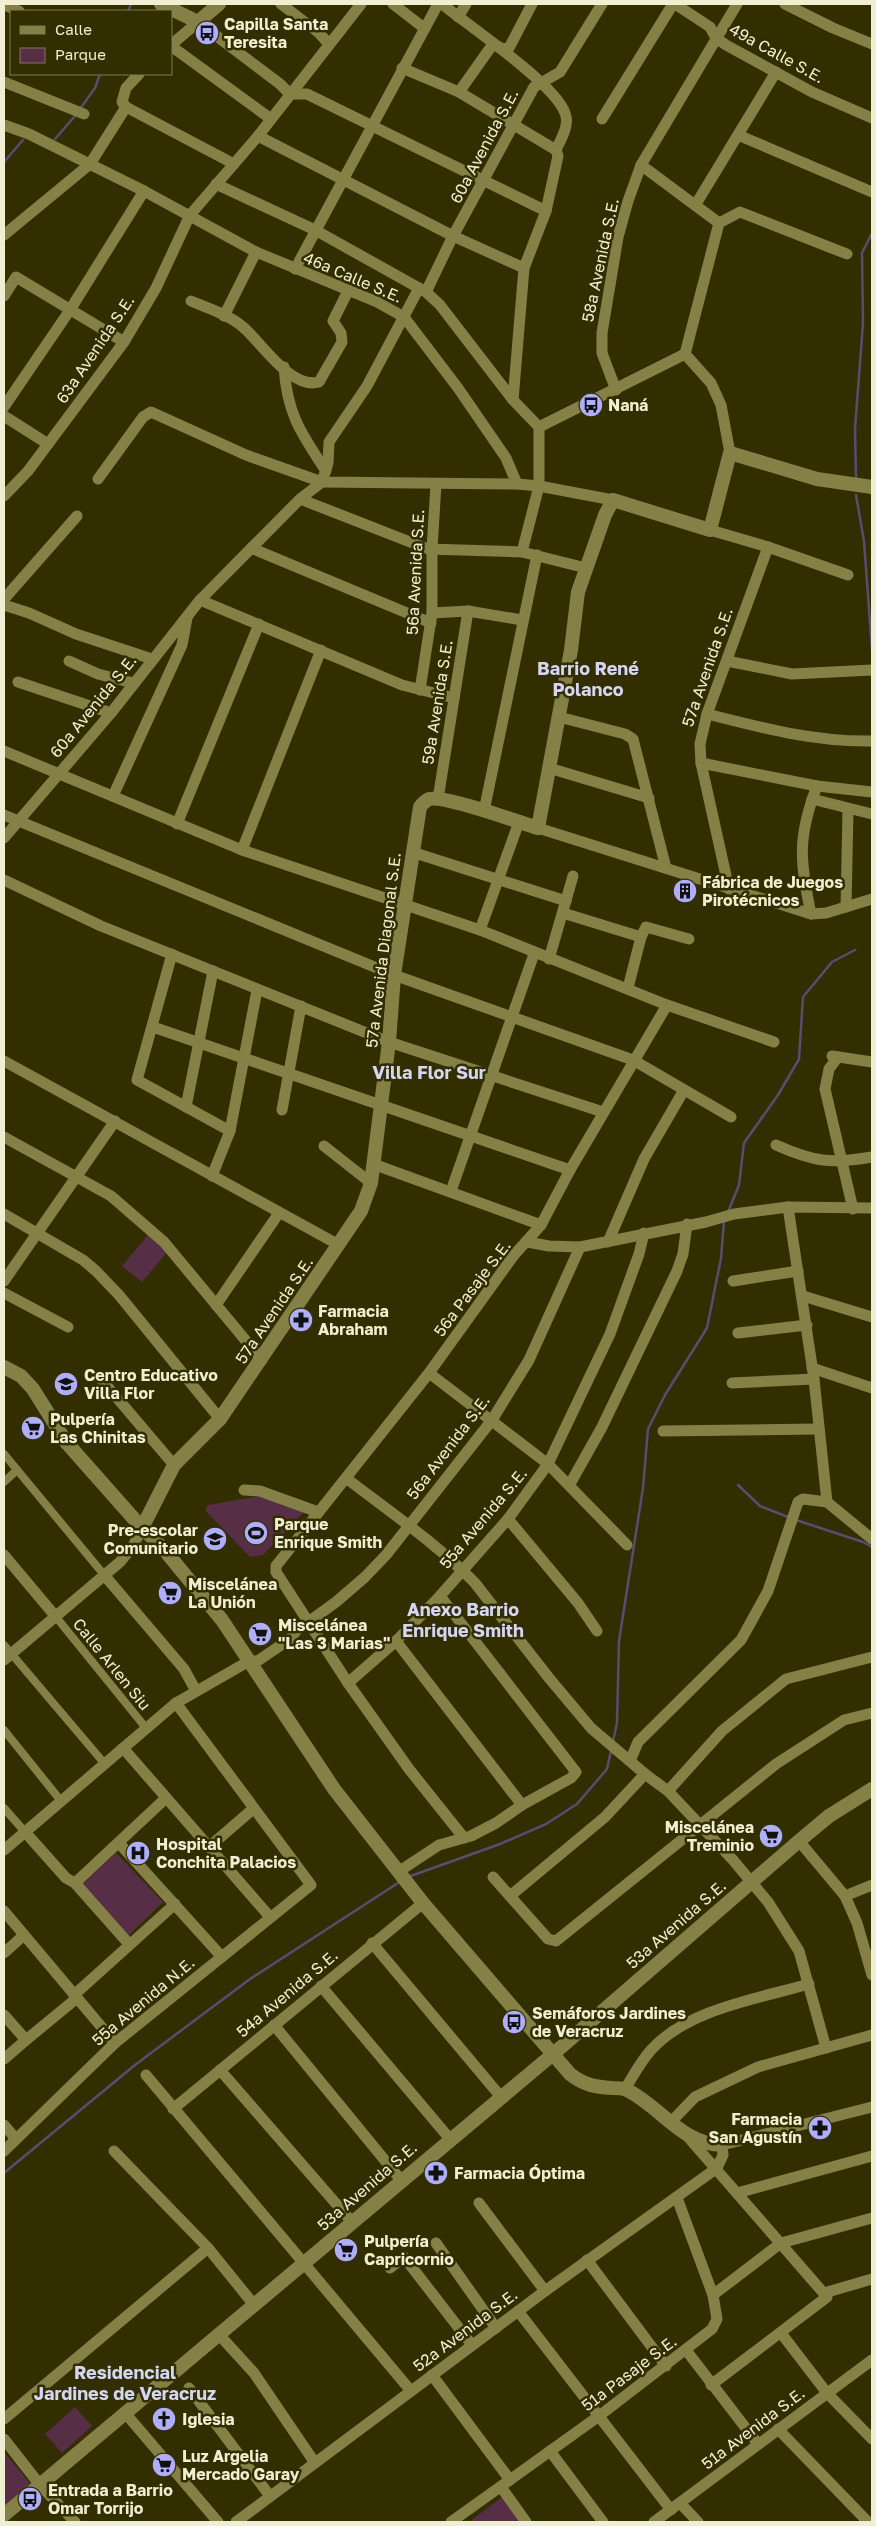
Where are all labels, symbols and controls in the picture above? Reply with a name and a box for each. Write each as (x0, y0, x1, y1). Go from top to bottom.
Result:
legend (10, 10, 172, 75)
place label: Capilla Santa Teresita (224, 14, 328, 52)
street label: 49a Calle S.E. (726, 19, 828, 87)
text: Calle (55, 20, 92, 38)
bus stop icon: Capilla Santa Teresita (194, 20, 220, 46)
text: Parque (55, 45, 106, 63)
street label: 60a Avenida S.E. (445, 85, 523, 207)
street label: 58a Avenida S.E. (577, 196, 623, 324)
street label: 46a Calle S.E. (301, 247, 405, 307)
street label: 63a Avenida S.E. (51, 291, 139, 407)
bus stop icon: Naná (578, 392, 604, 418)
place label: Naná (608, 395, 648, 415)
street label: 56a Avenida S.E. (402, 508, 428, 636)
street label: 57a Avenida S.E. (677, 605, 737, 729)
street label: 59a Avenida S.E. (417, 638, 457, 766)
street label: 60a Avenida S.E. (45, 650, 141, 762)
district label: Barrio René Polanco (537, 657, 639, 700)
street label: 57a Avenida Diagonal S.E. (361, 851, 405, 1049)
place label: Fábrica de Juegos Pirotécnicos (702, 872, 843, 910)
building icon: Fábrica de Juegos Pirotécnicos (672, 878, 698, 904)
district label: Villa Flor Sur (372, 1061, 486, 1083)
street label: 56a Pasaje S.E. (429, 1236, 515, 1340)
street label: 57a Avenida S.E. (231, 1253, 317, 1367)
place label: Farmacia Abraham (318, 1301, 389, 1339)
pharmacy icon: Farmacia Abraham (288, 1307, 314, 1333)
place label: Centro Educativo Villa Flor (84, 1365, 218, 1403)
school or university icon: Centro Educativo Villa Flor (53, 1371, 79, 1397)
street label: 56a Avenida S.E. (402, 1391, 494, 1503)
place label: Pulpería Las Chinitas (50, 1409, 146, 1447)
supermarket icon: Pulpería Las Chinitas (20, 1415, 46, 1441)
street label: 55a Avenida S.E. (435, 1463, 531, 1573)
place label: Parque Enrique Smith (274, 1514, 382, 1552)
place label: Pre-escolar Comunitario (104, 1520, 198, 1558)
sports icon: Parque Enrique Smith (243, 1520, 269, 1546)
school or university icon: Pre-escolar Comunitario (202, 1526, 228, 1552)
place label: Miscelánea La Unión (188, 1574, 277, 1612)
supermarket icon: Miscelánea La Unión (157, 1580, 183, 1606)
district label: Anexo Barrio Enrique Smith (402, 1598, 524, 1641)
street label: Calle Arlen Siu (69, 1614, 155, 1714)
place label: Miscelánea "Las 3 Marias" (278, 1615, 390, 1653)
supermarket icon: Miscelánea "Las 3 Marias" (247, 1621, 273, 1647)
place label: Miscelánea Treminio (665, 1817, 754, 1855)
supermarket icon: Miscelánea Treminio (758, 1823, 784, 1849)
place label: Hospital Conchita Palacios (156, 1834, 296, 1872)
hospital icon: Hospital Conchita Palacios (125, 1840, 151, 1866)
street label: 53a Avenida S.E. (622, 1875, 730, 1973)
street label: 54a Avenida S.E. (232, 1945, 342, 2041)
street label: 55a Avenida N.E. (88, 1952, 198, 2050)
place label: Semáforos Jardines de Veracruz (532, 2003, 686, 2041)
bus stop icon: Semáforos Jardines de Veracruz (501, 2009, 527, 2035)
place label: Farmacia San Agustín (708, 2109, 802, 2147)
pharmacy icon: Farmacia San Agustín (807, 2115, 833, 2141)
street label: 53a Avenida S.E. (313, 2137, 421, 2235)
pharmacy icon: Farmacia Óptima (423, 2160, 449, 2186)
place label: Farmacia Óptima (454, 2163, 585, 2183)
place label: Pulpería Capricornio (364, 2231, 454, 2269)
supermarket icon: Pulpería Capricornio (333, 2237, 359, 2263)
street label: 52a Avenida S.E. (409, 2284, 521, 2376)
street label: 51a Pasaje S.E. (577, 2331, 681, 2415)
district label: Residencial Jardines de Veracruz (34, 2361, 216, 2404)
street label: 51a Avenida S.E. (697, 2383, 809, 2473)
church icon: Iglesia (151, 2406, 177, 2432)
place label: Iglesia (182, 2409, 235, 2429)
place label: Luz Argelia Mercado Garay (182, 2446, 300, 2484)
supermarket icon: Luz Argelia Mercado Garay (151, 2452, 177, 2478)
place label: Entrada a Barrio Omar Torrijo (48, 2480, 173, 2518)
bus stop icon: Entrada a Barrio Omar Torrijo (17, 2486, 43, 2512)

